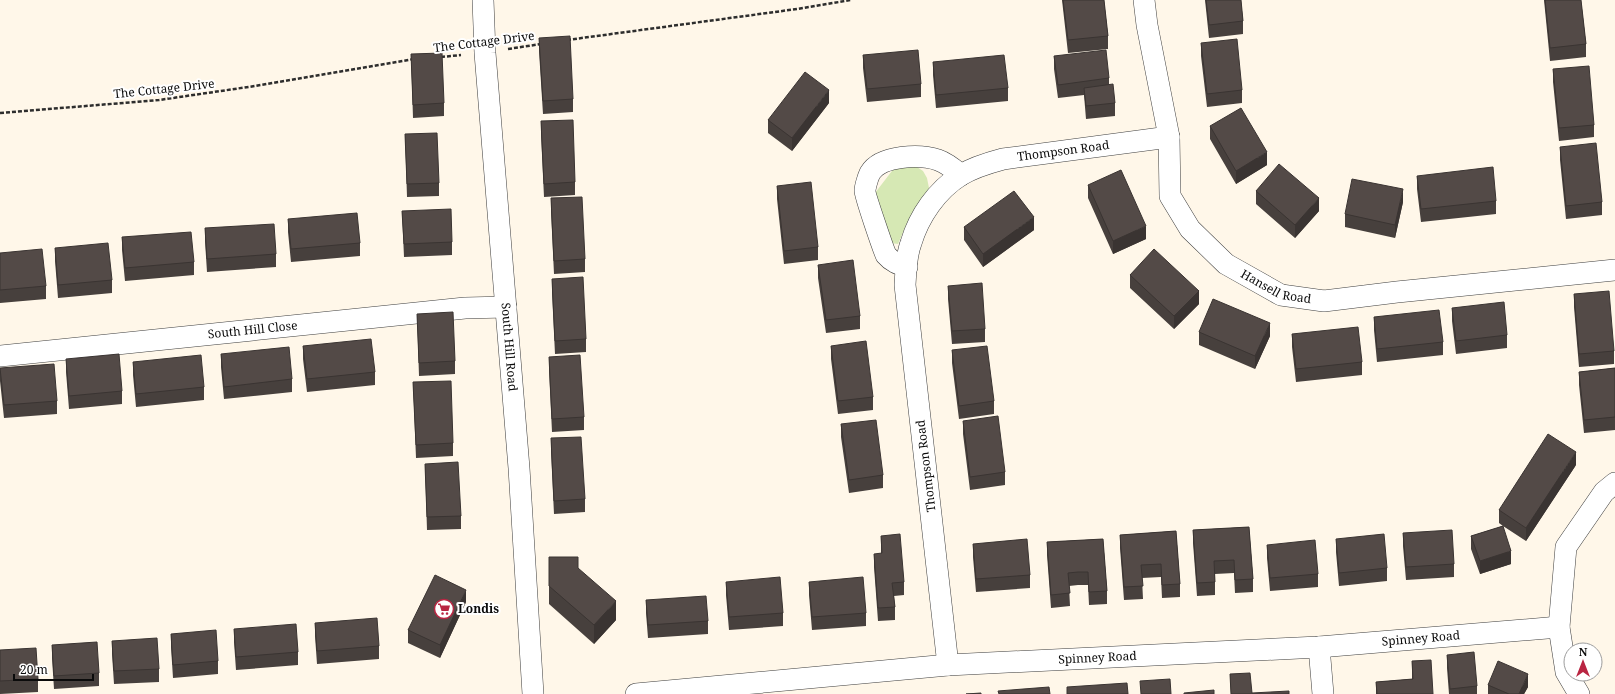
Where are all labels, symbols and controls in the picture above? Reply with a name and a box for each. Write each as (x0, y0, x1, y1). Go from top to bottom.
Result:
street label: The Cottage Drive (432, 27, 535, 56)
street label: The Cottage Drive (113, 75, 215, 102)
street label: Thompson Road (1016, 136, 1111, 165)
street label: Hansell Road (1238, 265, 1313, 307)
street label: South Hill Road (497, 302, 522, 393)
street label: South Hill Close (207, 316, 298, 342)
street label: Thompson Road (911, 418, 940, 513)
supermarket icon: Londis (433, 598, 455, 620)
place label: Londis (458, 600, 499, 617)
street label: Spinney Road (1381, 626, 1461, 650)
north arrow (1563, 642, 1603, 682)
text: N (1579, 644, 1588, 659)
street label: Spinney Road (1058, 647, 1138, 668)
scale bar (14, 656, 93, 682)
text: 20 m (20, 661, 48, 678)

